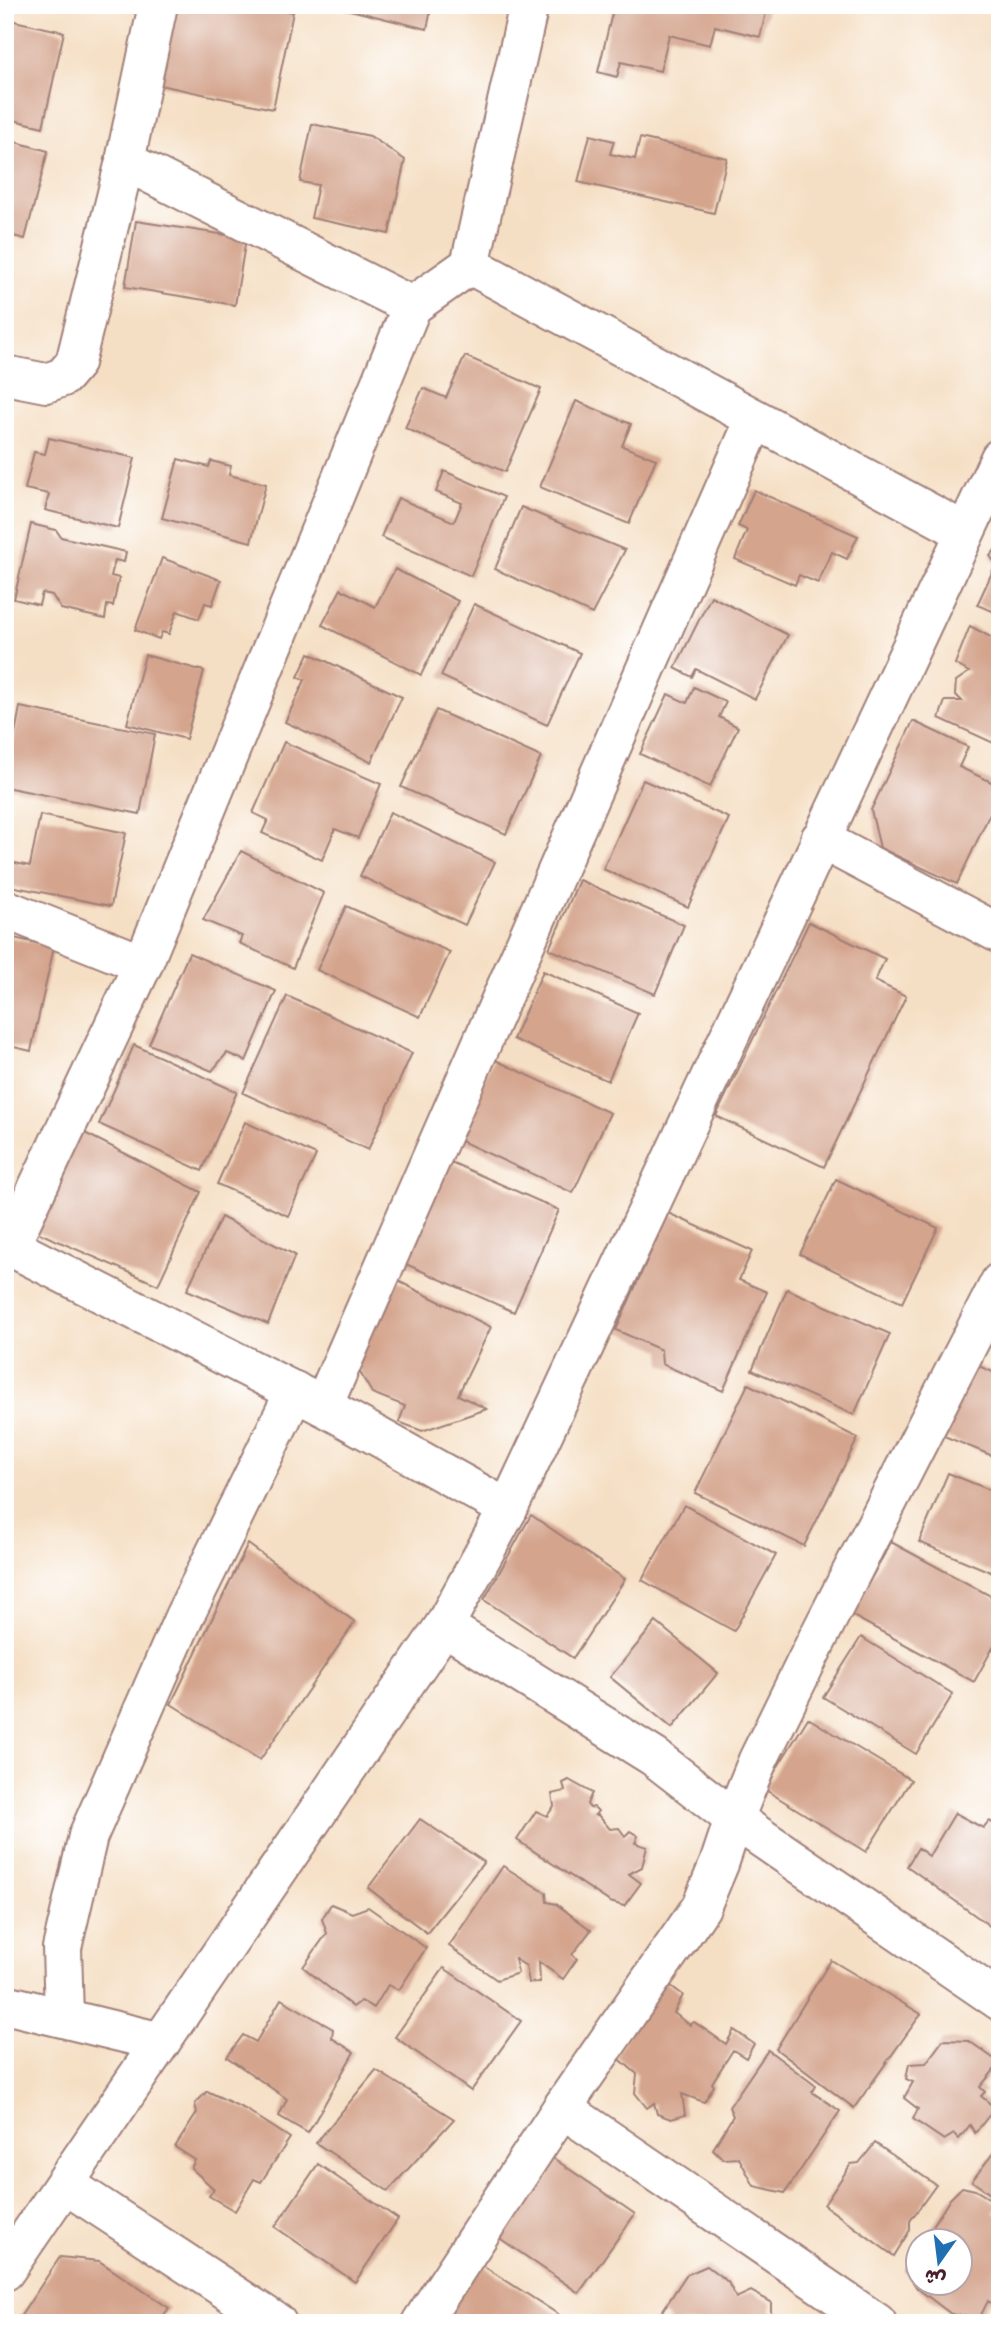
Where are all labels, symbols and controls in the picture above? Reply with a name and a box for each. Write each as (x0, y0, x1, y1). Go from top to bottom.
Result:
north arrow (904, 2226, 974, 2296)
text: ش (922, 2259, 949, 2294)

